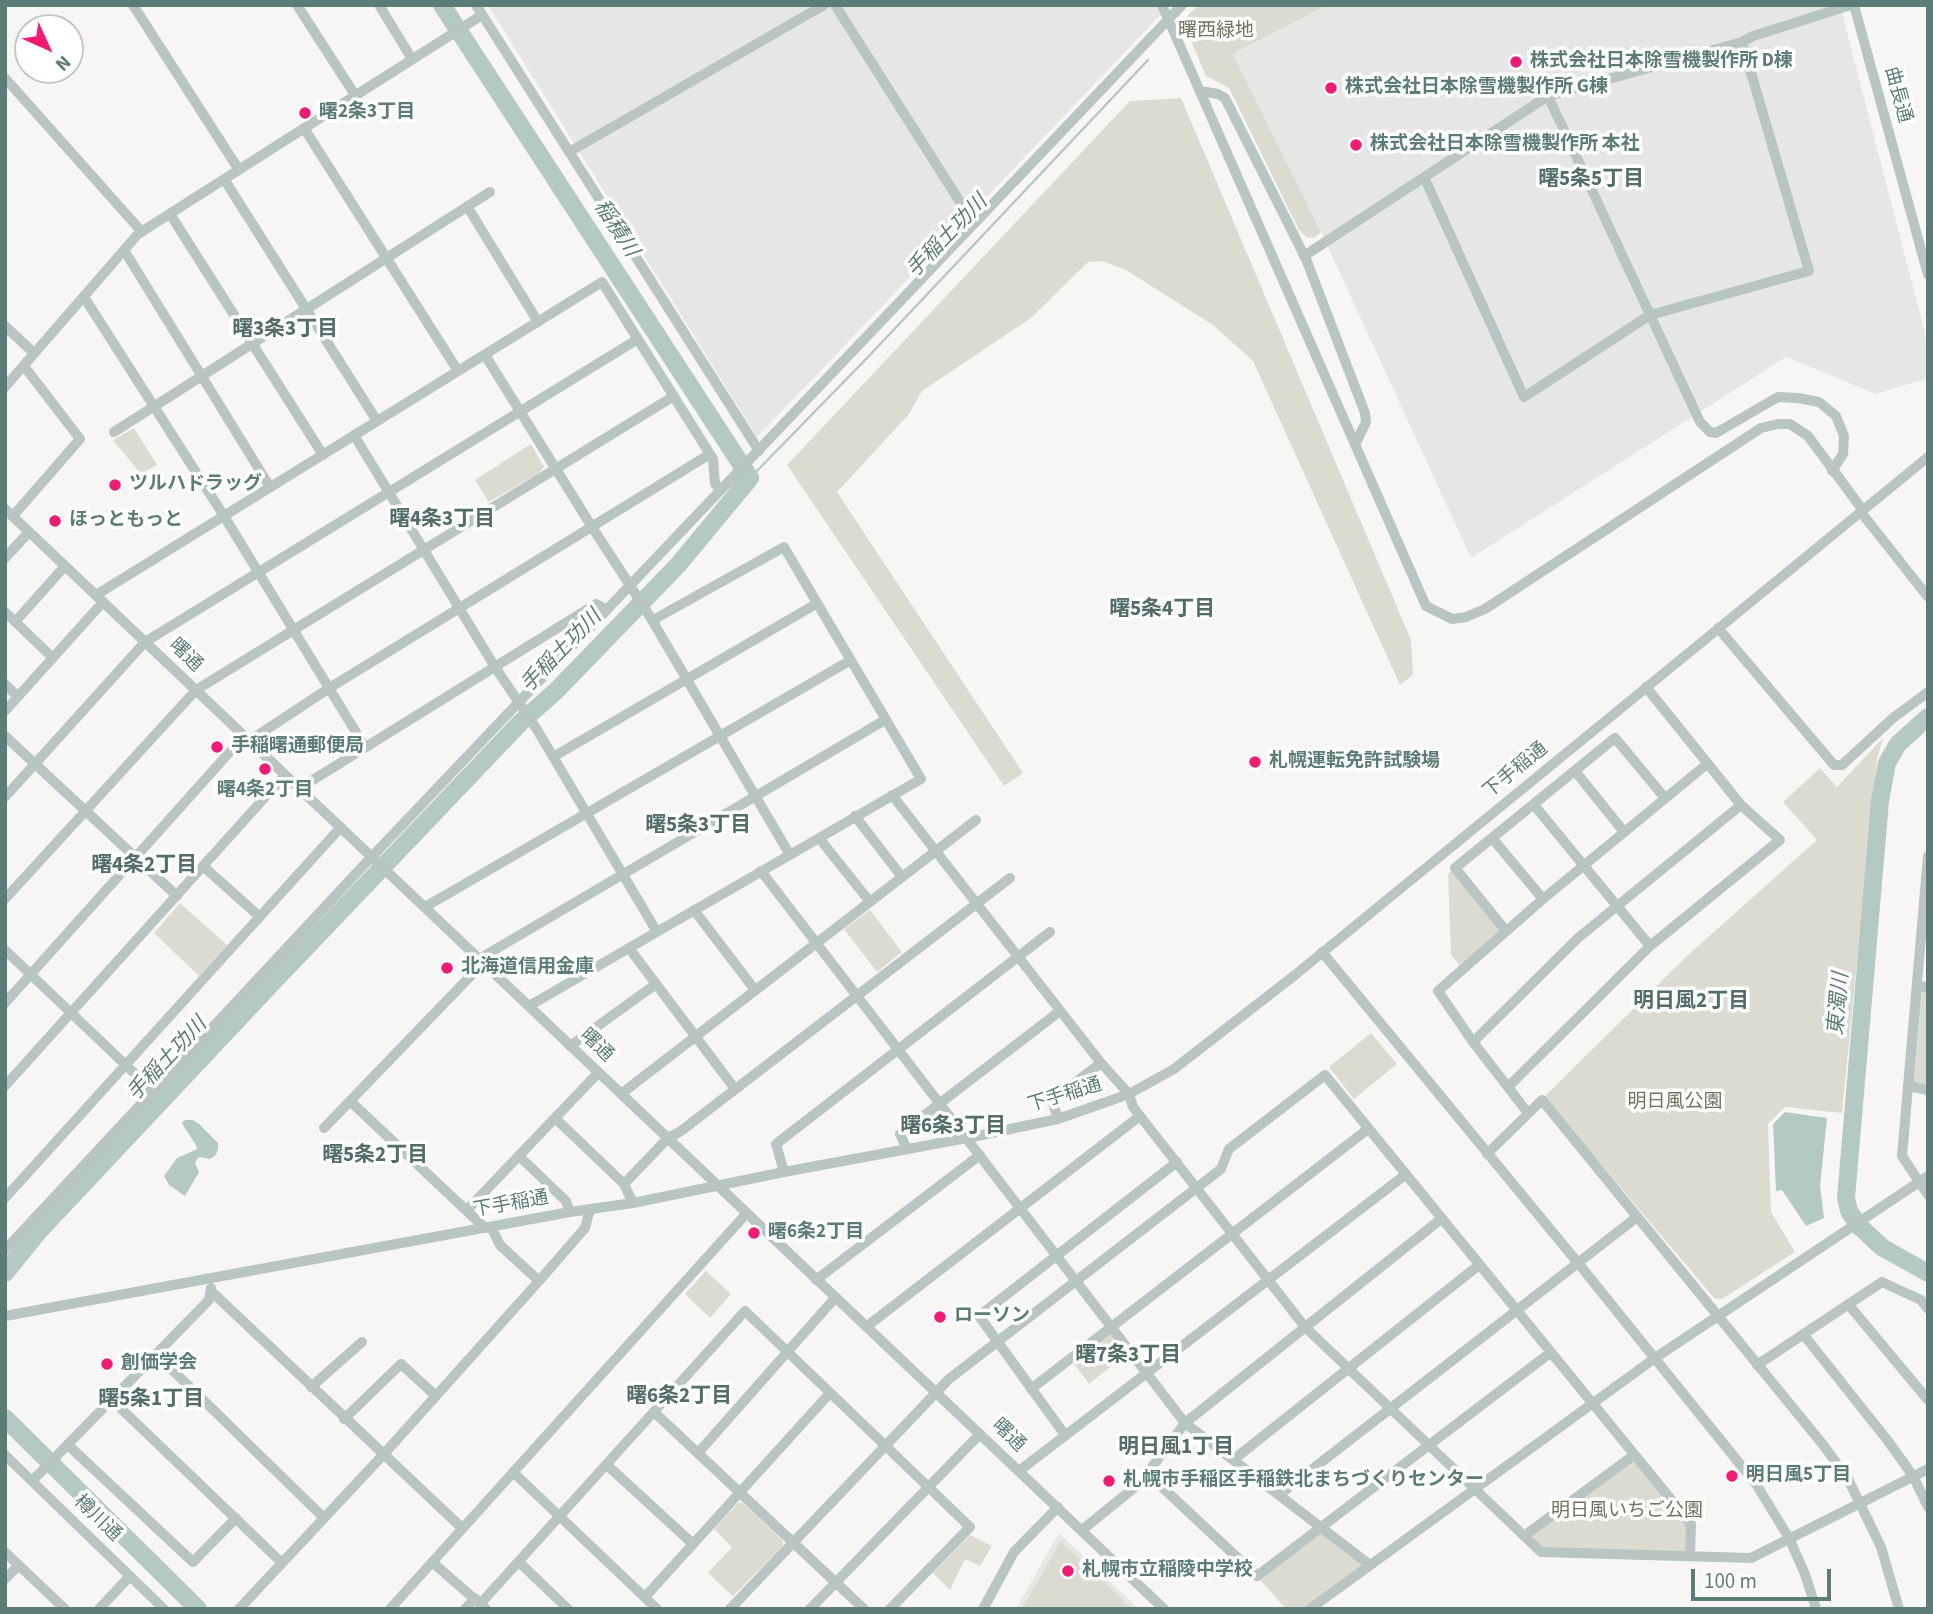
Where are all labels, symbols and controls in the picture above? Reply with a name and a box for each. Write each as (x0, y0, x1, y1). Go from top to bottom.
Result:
north arrow (14, 14, 84, 84)
park label: 曙西緑地 (1178, 21, 1254, 43)
text: N (49, 49, 77, 77)
place label: 株式会社日本除雪機製作所 D棟 (1530, 51, 1793, 73)
marker: 株式会社日本除雪機製作所 D棟 (1508, 54, 1524, 70)
street label: 曲長通 (1879, 65, 1915, 125)
place label: 株式会社日本除雪機製作所 G棟 (1345, 77, 1608, 99)
marker: 株式会社日本除雪機製作所 G棟 (1323, 80, 1339, 96)
place label: 曙2条3丁目 (319, 102, 415, 124)
marker: 曙2条3丁目 (297, 105, 313, 121)
place label: 株式会社日本除雪機製作所 本社 (1370, 134, 1640, 156)
marker: 株式会社日本除雪機製作所 本社 (1348, 137, 1364, 153)
district label: 曙5条5丁目 (1538, 167, 1644, 193)
water label: 手稲土功川 (902, 190, 994, 284)
water label: 稲積川 (587, 196, 643, 262)
district label: 曙3条3丁目 (232, 317, 338, 343)
place label: ツルハドラッグ (129, 474, 262, 496)
marker: ツルハドラッグ (107, 477, 123, 493)
district label: 曙4条3丁目 (389, 507, 495, 533)
place label: ほっともっと (69, 510, 183, 532)
marker: ほっともっと (47, 513, 63, 529)
district label: 曙5条4丁目 (1109, 597, 1215, 623)
water label: 手稲土功川 (516, 605, 608, 699)
street label: 曙通 (163, 635, 207, 677)
place label: 手稲曙通郵便局 (231, 736, 364, 758)
street label: 下手稲通 (1479, 738, 1553, 804)
marker: 手稲曙通郵便局 (209, 739, 225, 755)
place label: 札幌運転免許試験場 (1269, 751, 1440, 773)
marker: 札幌運転免許試験場 (1247, 754, 1263, 770)
marker: 曙4条2丁目 (257, 761, 273, 777)
place label: 曙4条2丁目 (217, 780, 313, 802)
district label: 曙5条3丁目 (645, 813, 751, 839)
district label: 曙4条2丁目 (91, 853, 197, 879)
place label: 北海道信用金庫 (461, 957, 594, 979)
marker: 北海道信用金庫 (439, 960, 455, 976)
water label: 東濁川 (1825, 972, 1855, 1036)
district label: 明日風2丁目 (1633, 989, 1749, 1015)
water label: 手稲土功川 (123, 1013, 213, 1107)
street label: 曙通 (574, 1025, 618, 1067)
street label: 下手稲通 (1025, 1074, 1105, 1118)
park label: 明日風公園 (1628, 1092, 1722, 1114)
district label: 曙6条3丁目 (900, 1114, 1006, 1140)
district label: 曙5条2丁目 (322, 1143, 428, 1169)
street label: 下手稲通 (472, 1187, 550, 1223)
place label: 曙6条2丁目 (768, 1222, 864, 1244)
marker: 曙6条2丁目 (746, 1225, 762, 1241)
place label: ローソン (954, 1306, 1030, 1328)
marker: ローソン (932, 1309, 948, 1325)
district label: 曙7条3丁目 (1075, 1343, 1181, 1369)
place label: 創価学会 (121, 1353, 197, 1375)
marker: 創価学会 (99, 1356, 115, 1372)
district label: 曙6条2丁目 (626, 1384, 732, 1410)
district label: 曙5条1丁目 (98, 1387, 204, 1413)
street label: 曙通 (986, 1415, 1030, 1457)
district label: 明日風1丁目 (1118, 1435, 1234, 1461)
place label: 明日風5丁目 (1746, 1465, 1851, 1487)
marker: 明日風5丁目 (1724, 1468, 1740, 1484)
place label: 札幌市手稲区手稲鉄北まちづくりセンター (1123, 1470, 1484, 1492)
marker: 札幌市手稲区手稲鉄北まちづくりセンター (1101, 1473, 1117, 1489)
street label: 樽川通 (69, 1491, 125, 1547)
park label: 明日風いちご公園 (1551, 1501, 1703, 1523)
scale bar (1695, 1554, 1835, 1598)
place label: 札幌市立稲陵中学校 (1082, 1560, 1253, 1582)
marker: 札幌市立稲陵中学校 (1060, 1563, 1076, 1579)
text: 100 m (1704, 1566, 1757, 1596)

